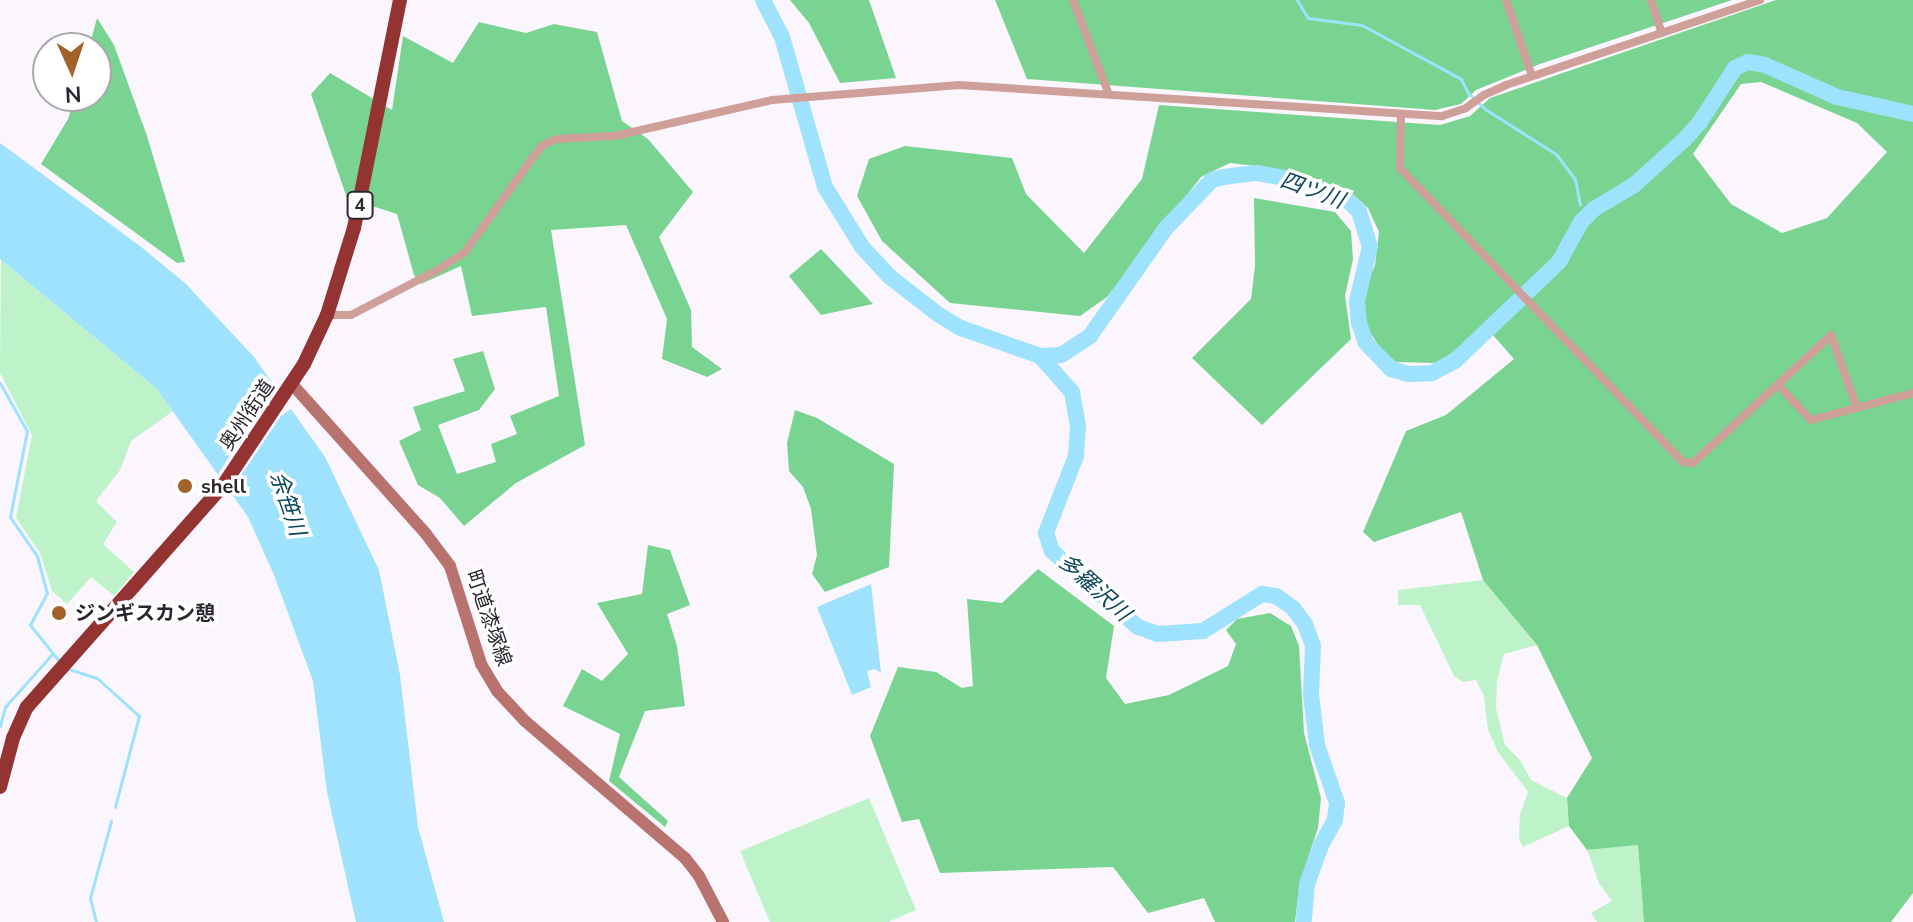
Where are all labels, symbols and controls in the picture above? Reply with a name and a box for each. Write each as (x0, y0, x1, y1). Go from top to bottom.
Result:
north arrow (32, 32, 112, 112)
text: N (64, 79, 82, 109)
water label: 四ツ川 (1276, 167, 1348, 215)
road number: 4 (346, 191, 374, 219)
street label: 奥州街道 (215, 375, 279, 455)
water label: 余笹川 (264, 469, 310, 539)
place label: shell (201, 474, 246, 498)
marker: shell (176, 477, 194, 495)
water label: 多羅沢川 (1052, 549, 1136, 627)
street label: 町道漆塚線 (461, 567, 517, 669)
place label: ジンギスカン憩 (75, 601, 215, 625)
marker: ジンギスカン憩 (50, 604, 68, 622)

